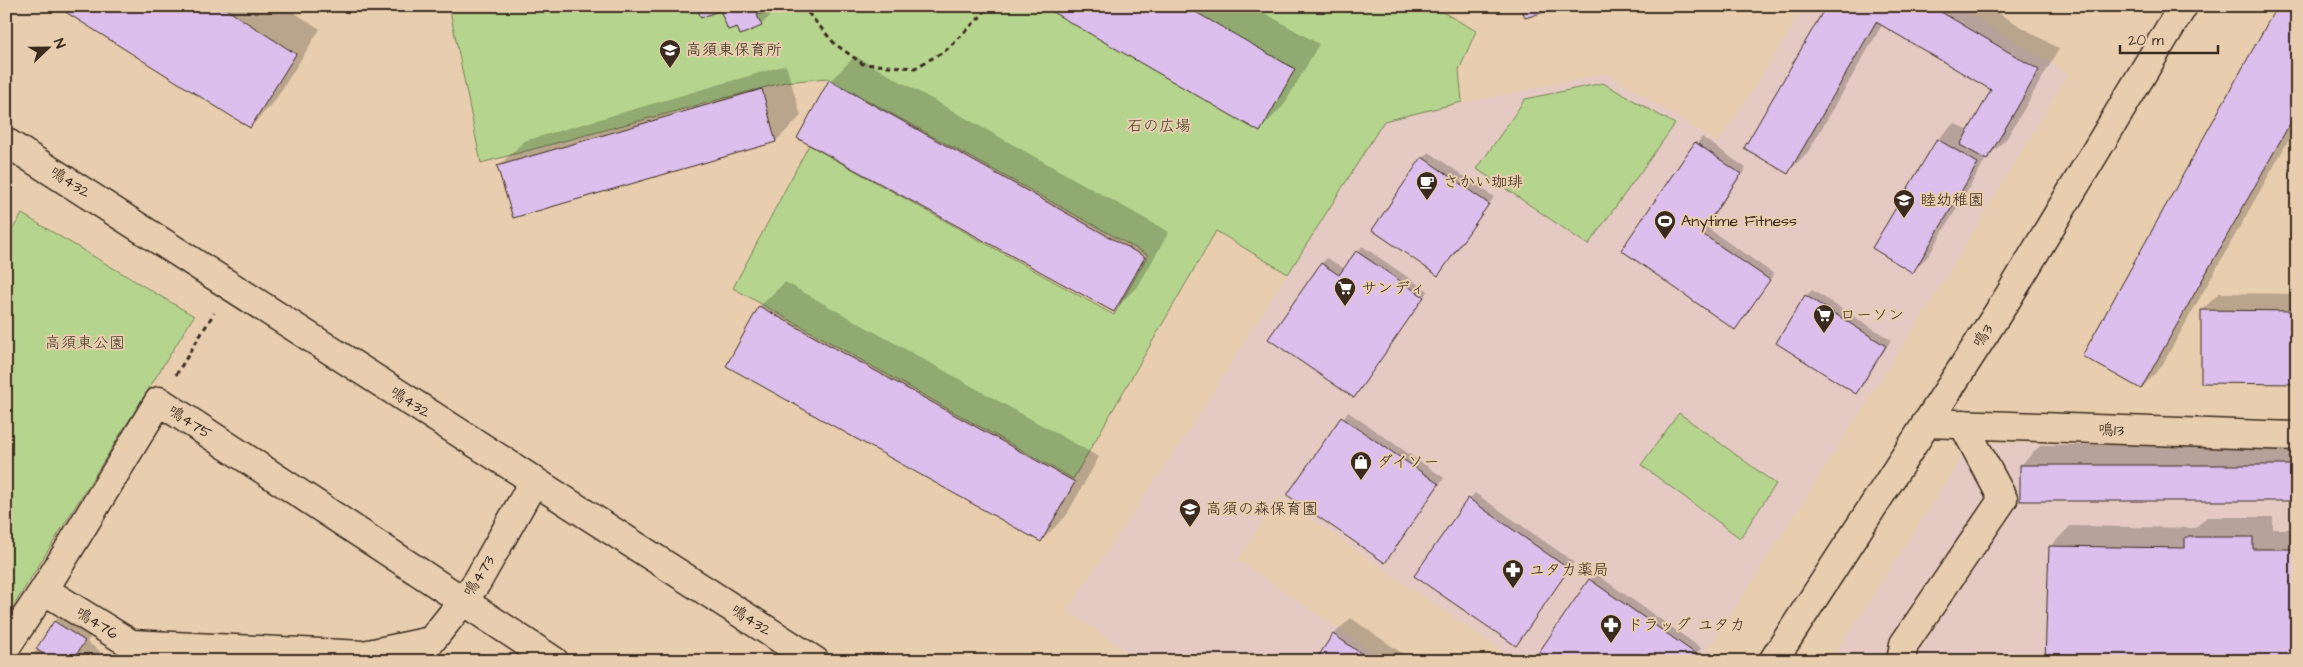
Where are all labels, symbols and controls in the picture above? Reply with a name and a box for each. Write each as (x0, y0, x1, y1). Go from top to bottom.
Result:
north arrow (22, 22, 72, 72)
scale bar (2120, 22, 2218, 54)
text: 20 m (2128, 30, 2164, 51)
text: N (48, 36, 70, 52)
school or university icon: 高須東保育所 (658, 38, 682, 69)
place label: 高須東保育所 (686, 39, 782, 61)
park label: 石の広場 (1127, 115, 1191, 137)
street label: 鳴432 (45, 161, 95, 203)
cafe icon: さかい珈琲 (1415, 170, 1439, 201)
place label: さかい珈琲 (1443, 171, 1523, 193)
school or university icon: 睦幼稚園 (1892, 188, 1916, 219)
place label: 睦幼稚園 (1920, 189, 1984, 211)
sports icon: Anytime Fitness (1653, 209, 1677, 240)
place label: Anytime Fitness (1681, 210, 1797, 233)
supermarket icon: サンディ (1333, 276, 1357, 307)
place label: サンディ (1361, 277, 1426, 299)
supermarket icon: ローソン (1812, 303, 1836, 334)
place label: ローソン (1840, 304, 1904, 326)
street label: 鳴3 (1967, 320, 1999, 352)
park label: 高須東公園 (45, 332, 125, 354)
street label: 鳴432 (385, 381, 435, 423)
street label: 鳴475 (164, 400, 217, 445)
street label: 鳴13 (2098, 419, 2124, 441)
shop icon: ダイソー (1349, 450, 1373, 481)
place label: ダイソー (1377, 451, 1439, 473)
school or university icon: 高須の森保育園 (1178, 497, 1202, 528)
place label: 高須の森保育園 (1206, 498, 1318, 520)
street label: 鳴473 (458, 551, 500, 601)
pharmacy icon: ユタカ薬局 (1501, 558, 1525, 589)
place label: ユタカ薬局 (1529, 559, 1609, 581)
street label: 鳴432 (726, 599, 776, 641)
street label: 鳴476 (71, 602, 123, 644)
pharmacy icon: ドラッグ ユタカ (1599, 613, 1623, 644)
place label: ドラッグ ユタカ (1627, 614, 1745, 636)

